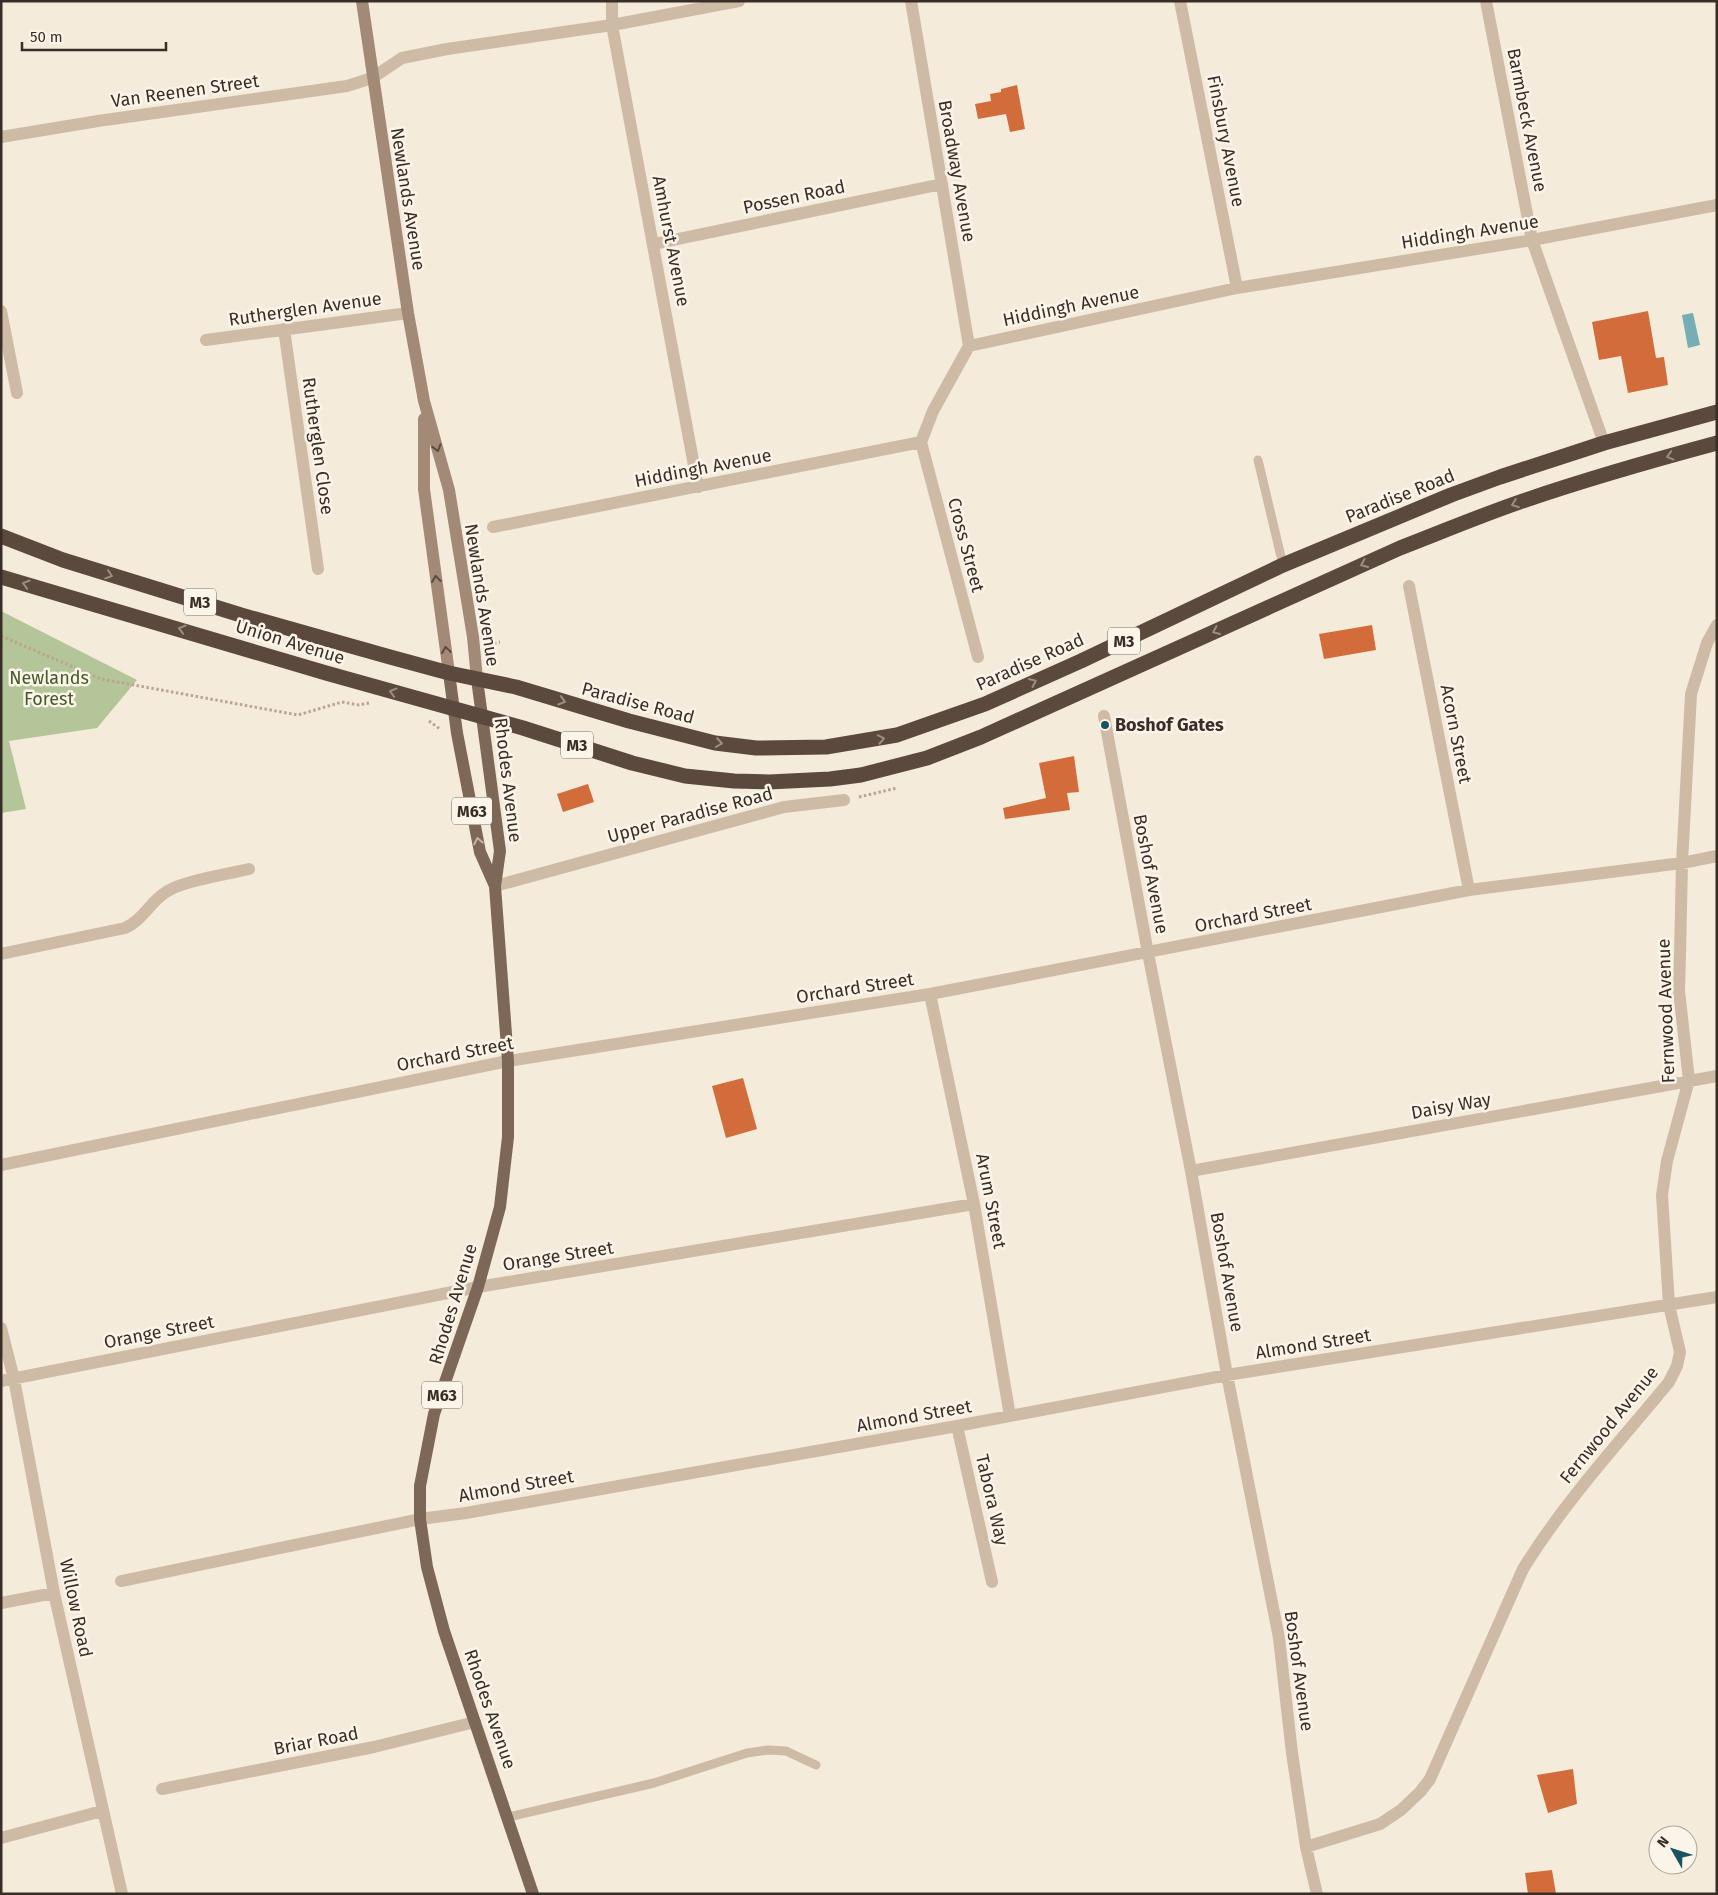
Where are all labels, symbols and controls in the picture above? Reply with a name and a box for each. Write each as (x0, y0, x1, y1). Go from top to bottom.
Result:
scale bar (22, 20, 166, 52)
text: 50 m (30, 28, 63, 46)
street label: Barmbeck Avenue (1502, 46, 1552, 194)
street label: Van Reenen Street (110, 70, 261, 112)
street label: Finsbury Avenue (1202, 73, 1250, 209)
street label: Broadway Avenue (934, 98, 980, 244)
street label: Newlands Avenue (386, 126, 430, 272)
street label: Amhurst Avenue (648, 174, 694, 308)
street label: Possen Road (741, 175, 847, 219)
street label: Hiddingh Avenue (1400, 210, 1540, 254)
street label: Hiddingh Avenue (1001, 281, 1141, 331)
street label: Rutherglen Avenue (227, 287, 383, 331)
street label: Rutherglen Close (297, 376, 339, 516)
one-way arrow (431, 444, 442, 452)
street label: Hiddingh Avenue (633, 444, 773, 492)
one-way arrow (1666, 450, 1674, 460)
street label: Paradise Road (1342, 464, 1458, 528)
street label: Cross Street (943, 495, 989, 595)
one-way arrow (1511, 498, 1519, 508)
street label: Newlands Avenue (460, 522, 504, 668)
one-way arrow (1360, 558, 1369, 569)
one-way arrow (104, 569, 113, 579)
one-way arrow (431, 575, 442, 583)
one-way arrow (21, 579, 30, 590)
road number: M3 (184, 588, 216, 616)
street label: Union Avenue (233, 615, 347, 669)
one-way arrow (178, 625, 186, 635)
one-way arrow (1212, 625, 1221, 636)
road number: M3 (1108, 627, 1140, 654)
street label: Paradise Road (973, 628, 1087, 696)
one-way arrow (441, 646, 451, 655)
park label: Newlands Forest (9, 667, 89, 710)
street label: Paradise Road (579, 677, 697, 729)
one-way arrow (1028, 678, 1037, 689)
street label: Acorn Street (1436, 683, 1476, 786)
one-way arrow (389, 687, 397, 698)
one-way arrow (558, 696, 566, 706)
place label: Boshof Gates (1115, 714, 1224, 736)
street label: Rhodes Avenue (489, 716, 527, 844)
marker: Boshof Gates (1099, 719, 1111, 731)
road number: M3 (561, 732, 593, 758)
one-way arrow (876, 734, 885, 744)
one-way arrow (716, 737, 724, 748)
street label: Upper Paradise Road (605, 782, 775, 848)
road number: M63 (452, 798, 492, 824)
street label: Boshof Avenue (1129, 812, 1173, 936)
one-way arrow (473, 837, 483, 846)
street label: Orchard Street (1193, 893, 1314, 937)
street label: Fernwood Avenue (1652, 938, 1680, 1084)
street label: Orchard Street (795, 968, 916, 1008)
street label: Orchard Street (395, 1032, 516, 1076)
street label: Daisy Way (1409, 1088, 1493, 1124)
street label: Arum Street (971, 1151, 1011, 1251)
street label: Boshof Avenue (1206, 1210, 1248, 1334)
street label: Orange Street (501, 1236, 615, 1276)
street label: Rhodes Avenue (424, 1241, 482, 1367)
street label: Orange Street (102, 1310, 216, 1353)
street label: Almond Street (1254, 1324, 1373, 1364)
street label: Fernwood Avenue (1555, 1362, 1663, 1488)
road number: M63 (422, 1382, 462, 1408)
street label: Almond Street (855, 1395, 974, 1437)
street label: Tabora Way (971, 1452, 1013, 1548)
street label: Almond Street (457, 1465, 576, 1507)
street label: Willow Road (55, 1557, 97, 1659)
street label: Boshof Avenue (1280, 1609, 1318, 1733)
street label: Rhodes Avenue (459, 1646, 521, 1772)
street label: Briar Road (272, 1722, 360, 1760)
north arrow (1648, 1825, 1698, 1875)
text: N (1654, 1833, 1673, 1851)

